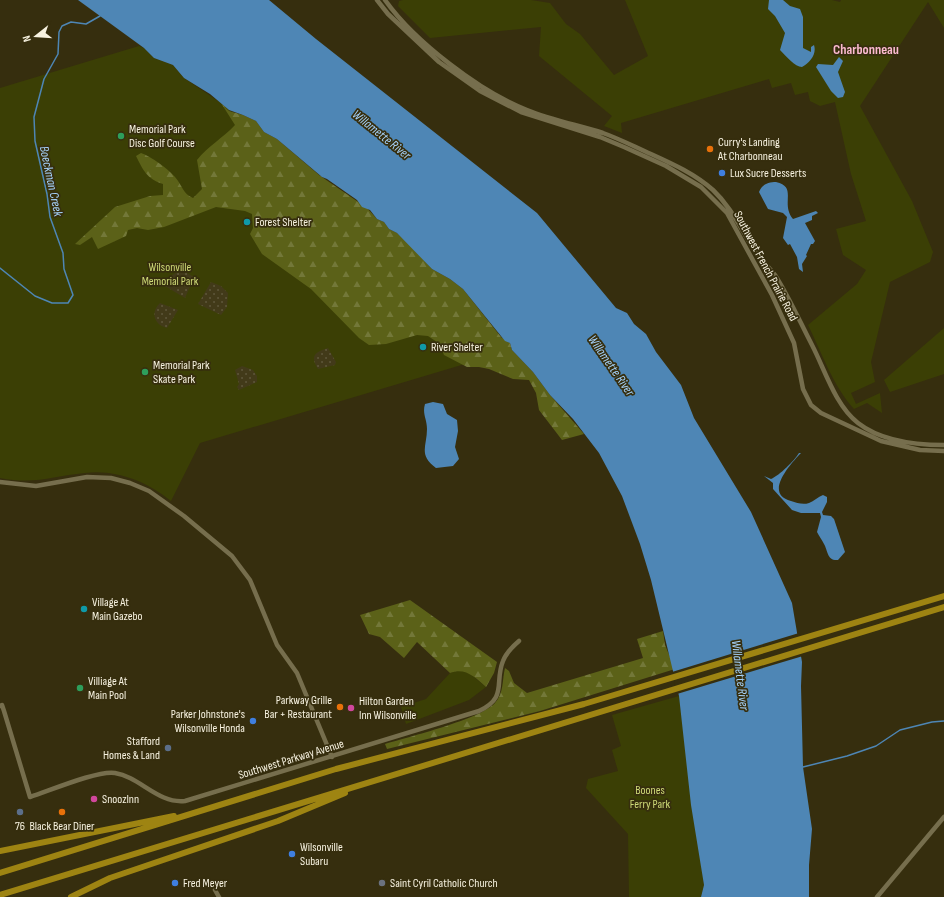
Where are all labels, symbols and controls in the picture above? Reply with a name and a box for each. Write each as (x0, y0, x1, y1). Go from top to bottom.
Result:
north arrow (16, 16, 56, 56)
text: N (20, 34, 34, 43)
district label: Charbonneau (833, 41, 899, 58)
water label: Willamette River (349, 106, 415, 164)
place label: Memorial Park Disc Golf Course (129, 122, 195, 151)
marker: Memorial Park Disc Golf Course (116, 131, 126, 141)
place label: Curry's Landing At Charbonneau (717, 135, 782, 164)
marker: Curry's Landing At Charbonneau (705, 144, 715, 154)
water label: Boeckman Creek (36, 145, 67, 219)
place label: Lux Sucre Desserts (730, 166, 806, 181)
marker: Lux Sucre Desserts (717, 168, 727, 178)
street label: Southwest French Prairie Road (730, 209, 801, 324)
place label: Forest Shelter (255, 215, 312, 230)
marker: Forest Shelter (242, 217, 252, 227)
park label: Wilsonville Memorial Park (142, 260, 199, 289)
water label: Willamette River (584, 332, 639, 400)
place label: River Shelter (431, 340, 483, 355)
marker: River Shelter (418, 342, 428, 352)
place label: Memorial Park Skate Park (153, 358, 210, 387)
marker: Memorial Park Skate Park (140, 367, 150, 377)
place label: Village At Main Gazebo (92, 595, 143, 624)
marker: Village At Main Gazebo (79, 604, 89, 614)
water label: Willamette River (728, 639, 752, 712)
place label: Villiage At Main Pool (88, 674, 128, 703)
marker: Villiage At Main Pool (75, 683, 85, 693)
place label: Parkway Grille Bar + Restaurant (264, 693, 332, 722)
place label: Hilton Garden Inn Wilsonville (359, 694, 417, 723)
marker: Parkway Grille Bar + Restaurant (335, 702, 345, 712)
marker: Hilton Garden Inn Wilsonville (346, 703, 356, 713)
place label: Parker Johnstone's Wilsonville Honda (171, 707, 245, 736)
marker: Parker Johnstone's Wilsonville Honda (248, 716, 258, 726)
place label: Stafford Homes & Land (103, 734, 160, 763)
street label: Southwest Parkway Avenue (236, 736, 346, 783)
marker: Stafford Homes & Land (163, 743, 173, 753)
park label: Boones Ferry Park (630, 783, 671, 812)
place label: SnoozInn (102, 792, 139, 807)
marker: SnoozInn (89, 794, 99, 804)
marker: 76 (15, 807, 25, 817)
marker: Black Bear Diner (57, 807, 67, 817)
place label: 76 (15, 819, 25, 834)
place label: Black Bear Diner (29, 819, 95, 834)
place label: Wilsonville Subaru (300, 840, 343, 869)
marker: Wilsonville Subaru (287, 849, 297, 859)
place label: Fred Meyer (183, 876, 228, 891)
place label: Saint Cyril Catholic Church (390, 876, 498, 891)
marker: Fred Meyer (170, 878, 180, 888)
marker: Saint Cyril Catholic Church (377, 878, 387, 888)

